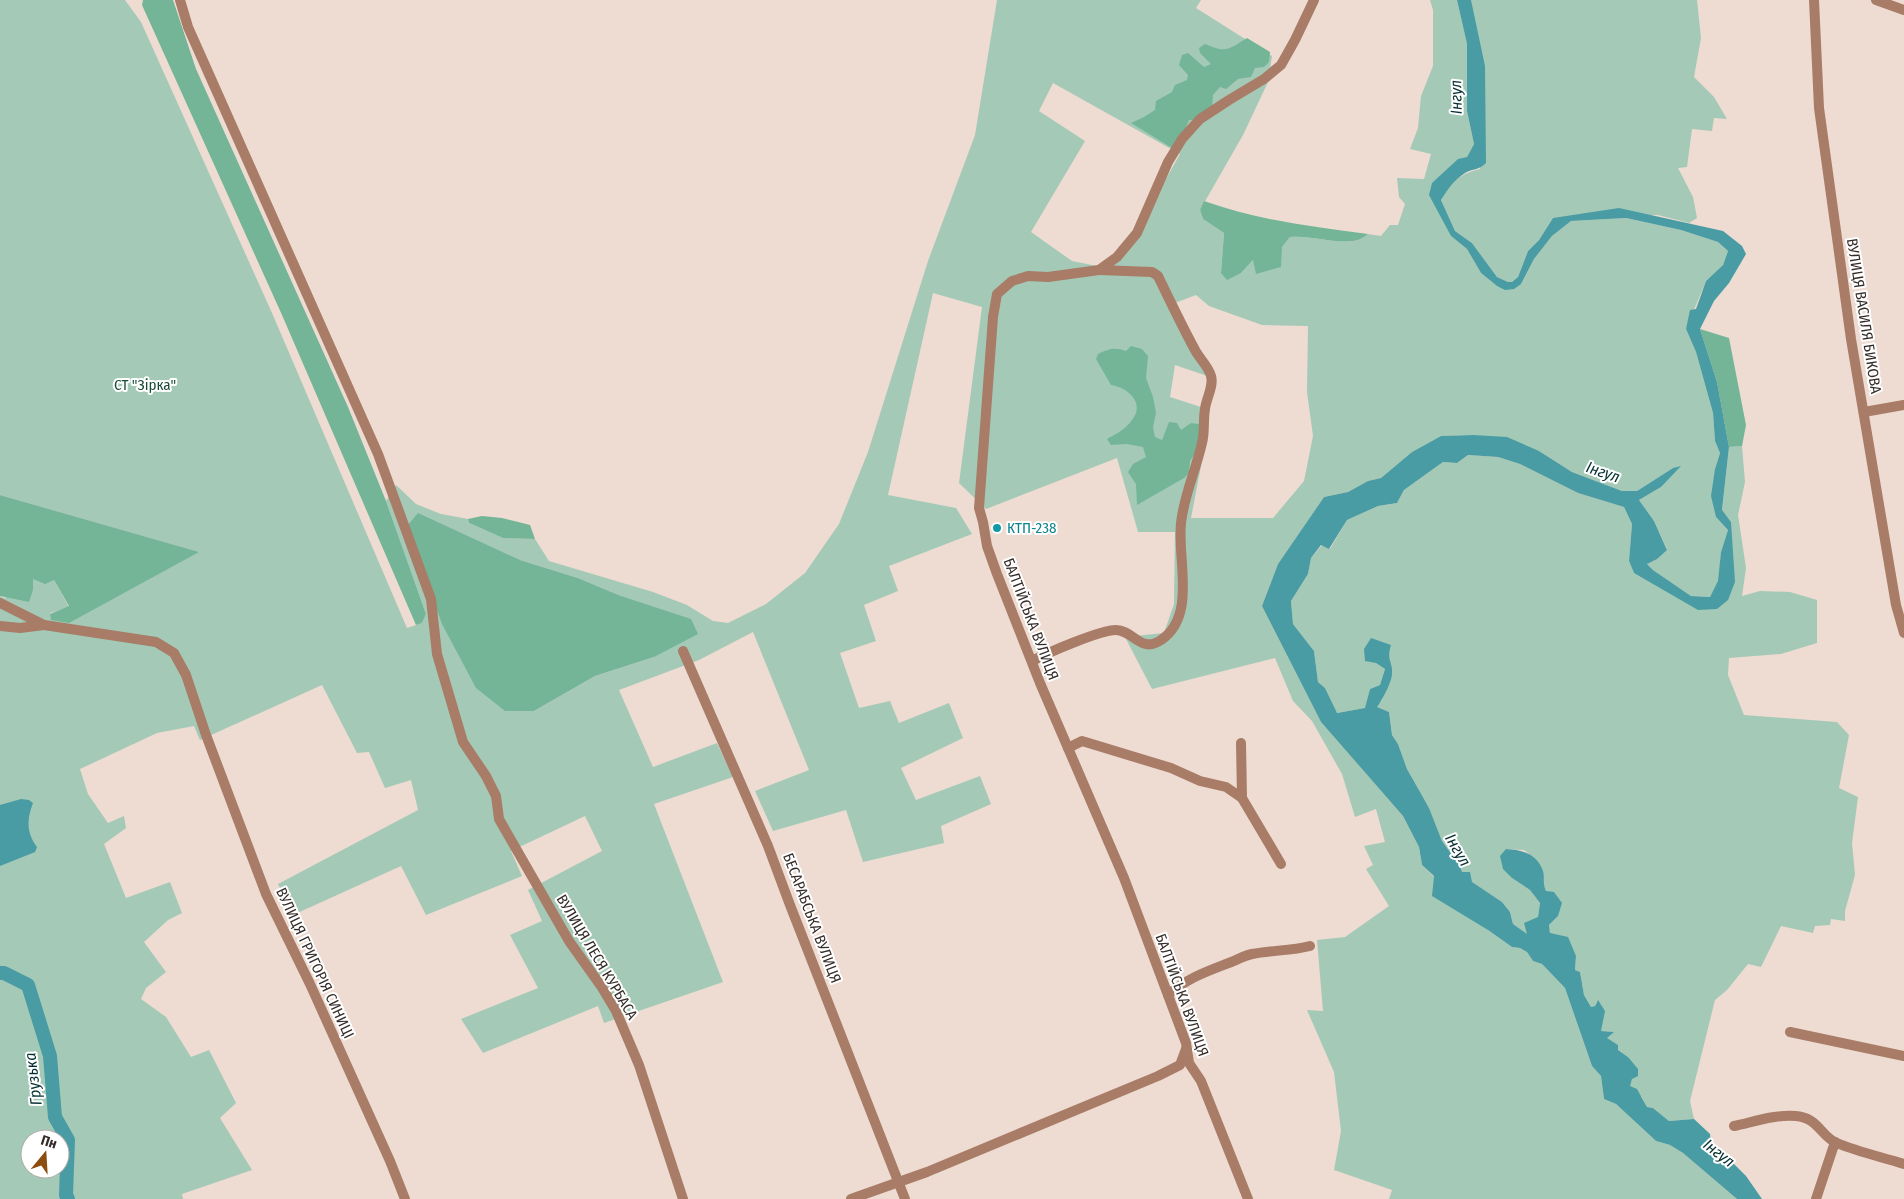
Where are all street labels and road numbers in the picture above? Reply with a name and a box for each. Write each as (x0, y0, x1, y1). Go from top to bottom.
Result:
street label: ВУЛИЦЯ ВАСИЛЯ БИКОВА (1843, 237, 1885, 395)
street label: БАЛТІЙСЬКА ВУЛИЦЯ (999, 555, 1063, 683)
street label: БЕСАРАБСЬКА ВУЛИЦЯ (779, 850, 845, 986)
street label: ВУЛИЦЯ ГРИГОРІЯ СИНИЦІ (272, 885, 358, 1041)
street label: ВУЛИЦЯ ЛЕСЯ КУРБАСА (553, 891, 641, 1023)
street label: БАЛТІЙСЬКА ВУЛИЦЯ (1151, 931, 1213, 1059)

